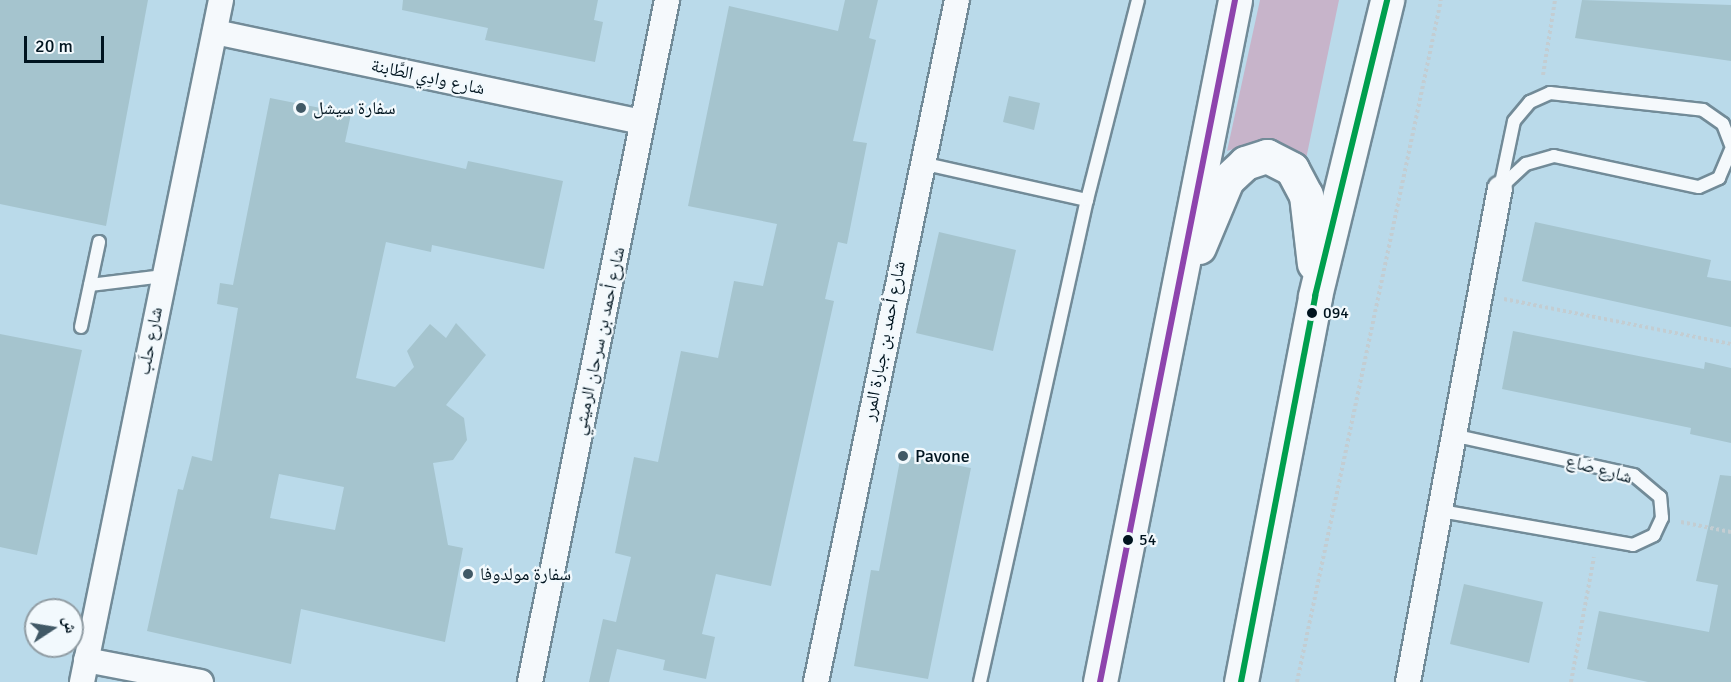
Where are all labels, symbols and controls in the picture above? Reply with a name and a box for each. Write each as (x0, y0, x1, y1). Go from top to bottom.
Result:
scale bar (27, 24, 106, 62)
text: 20 m (35, 35, 73, 57)
street label: شارع وادِي الطَّابنة (369, 54, 487, 100)
place label: سفارة سيشل (313, 97, 396, 119)
marker: سفارة سيشل (294, 101, 308, 115)
street label: شارع أحمد بن سرحان الرميثي (568, 245, 630, 437)
street label: شارع أحمد بن جبارة المرر (858, 259, 910, 423)
place label: 094 (1323, 303, 1349, 323)
street label: شارع حلَب (133, 305, 167, 377)
marker: 094 (1306, 307, 1318, 319)
place label: Pavone (915, 445, 970, 467)
marker: Pavone (896, 449, 910, 463)
street label: شارع صَاع (1563, 450, 1635, 488)
place label: 54 (1139, 530, 1156, 550)
marker: 54 (1122, 534, 1134, 546)
place label: سفارة مولدوفا (480, 563, 571, 585)
marker: سفارة مولدوفا (461, 567, 475, 581)
north arrow (24, 598, 84, 658)
text: ش (58, 614, 81, 635)

